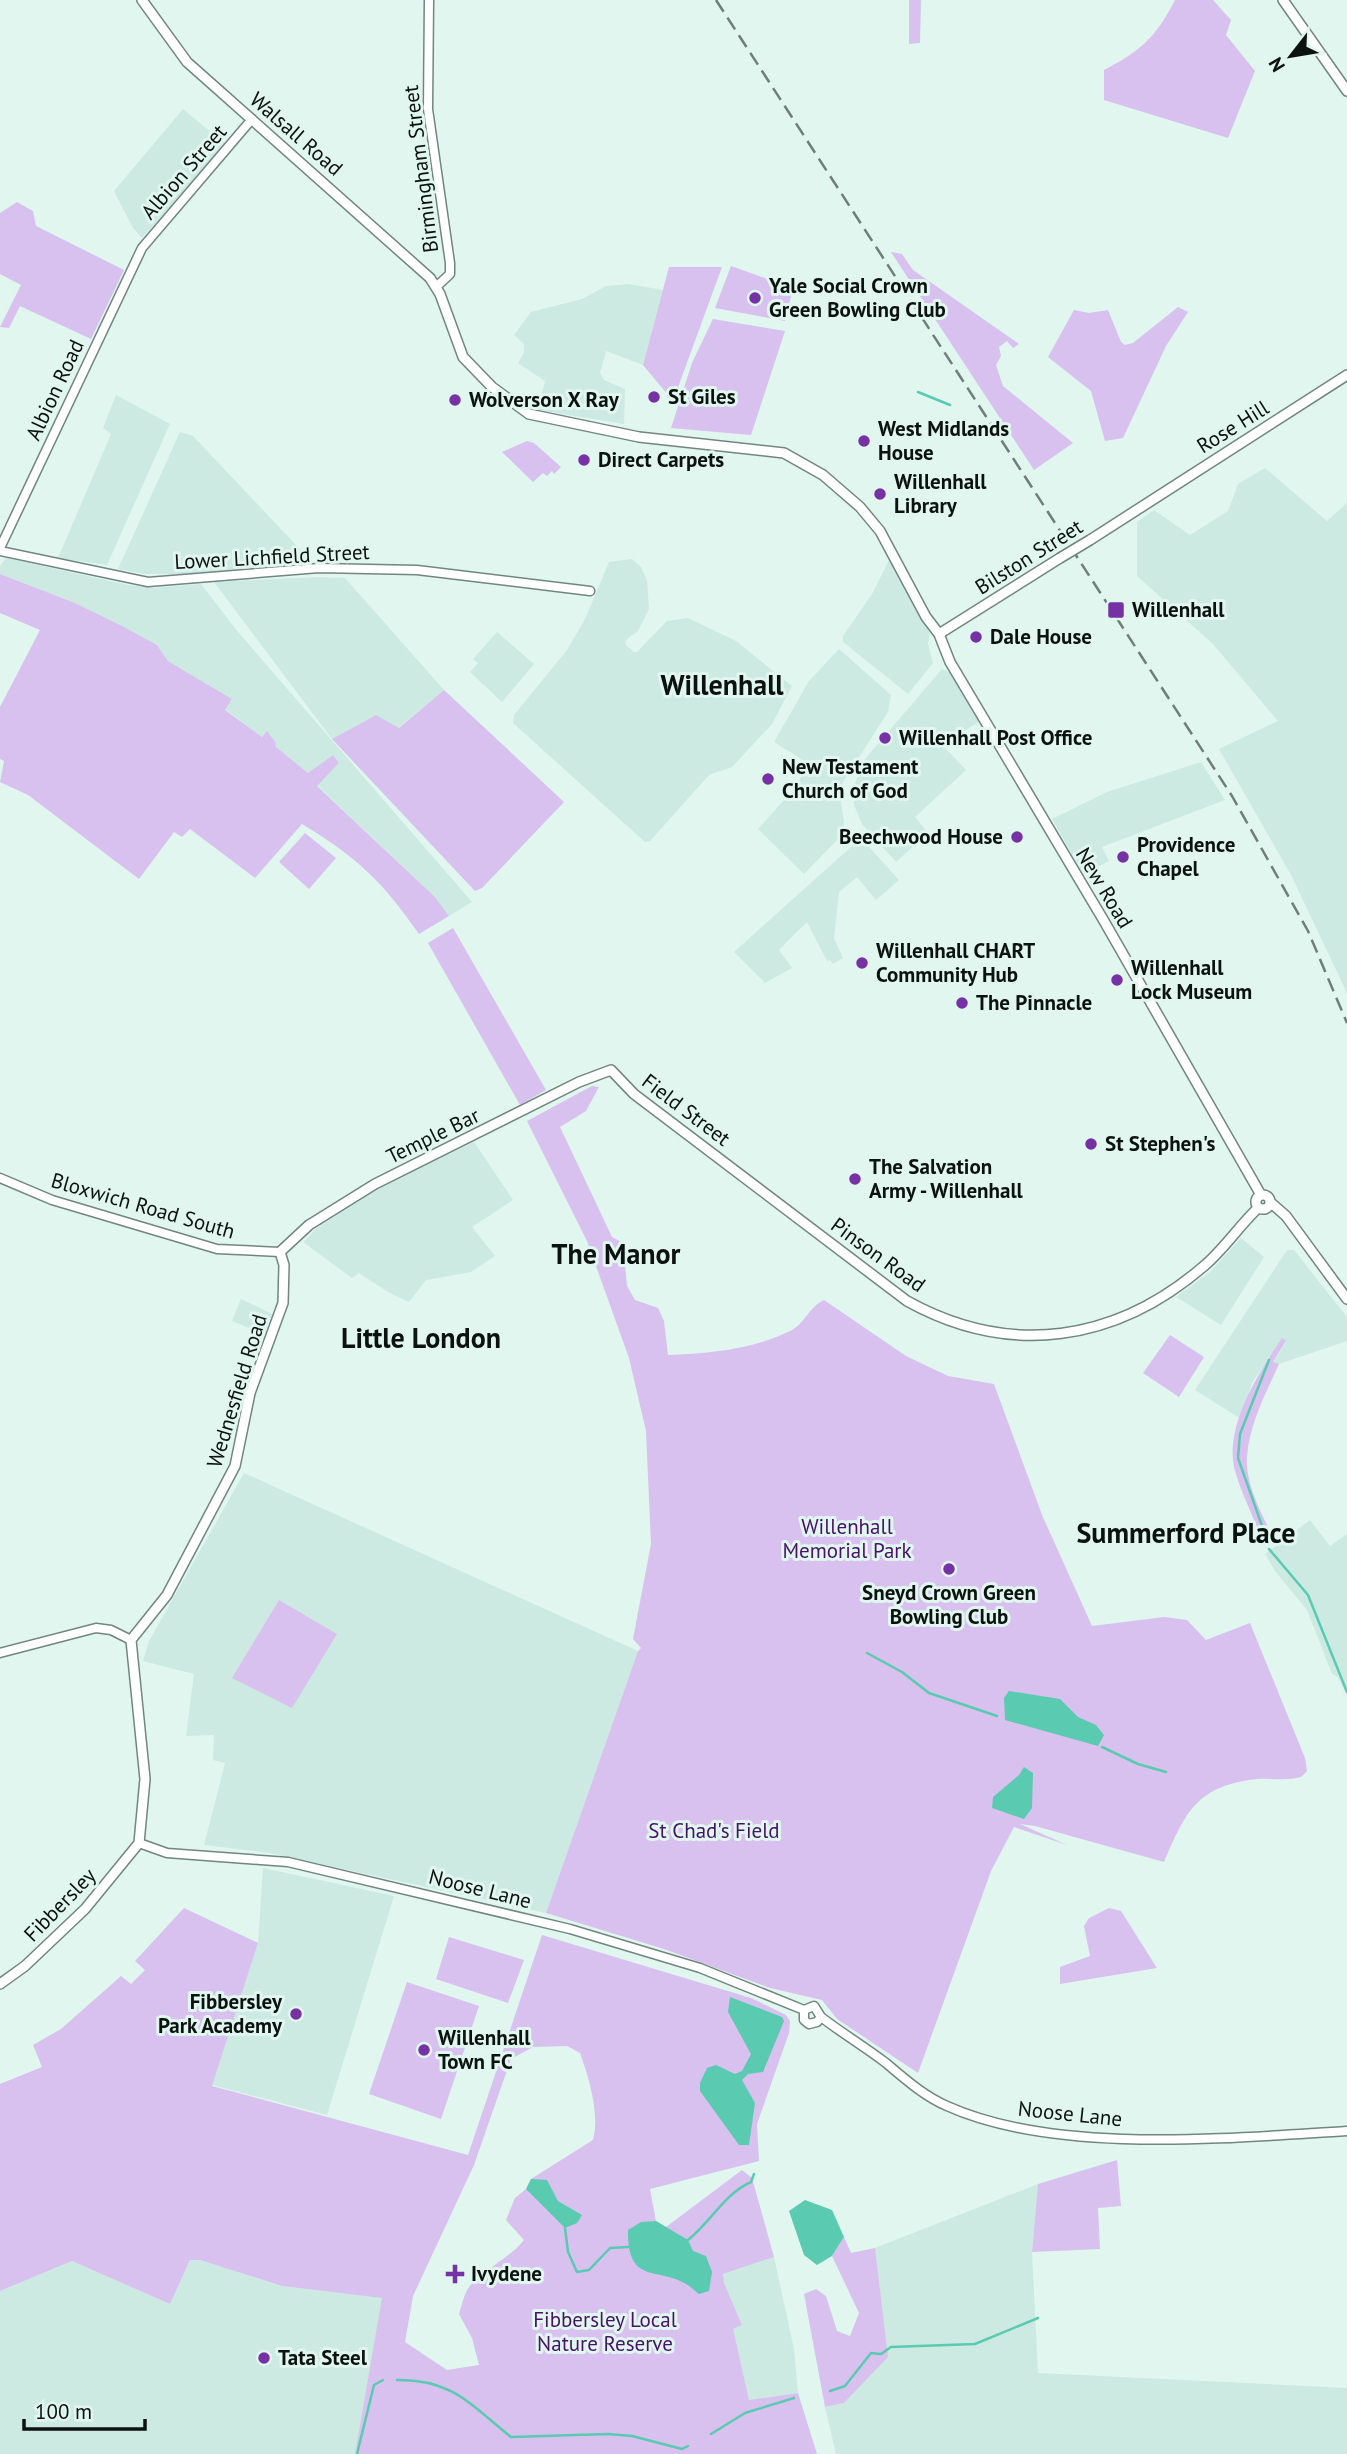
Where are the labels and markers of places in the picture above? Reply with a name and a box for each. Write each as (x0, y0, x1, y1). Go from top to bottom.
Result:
place label: Yale Social Crown Green Bowling Club (768, 272, 946, 323)
marker: Yale Social Crown Green Bowling Club (747, 290, 763, 306)
place label: St Giles (668, 383, 736, 410)
place label: Wolverson X Ray (469, 386, 620, 413)
marker: St Giles (646, 389, 662, 405)
marker: Wolverson X Ray (447, 392, 463, 408)
place label: West Midlands House (878, 415, 1009, 466)
marker: West Midlands House (856, 433, 872, 449)
place label: Direct Carpets (598, 446, 724, 473)
marker: Direct Carpets (576, 452, 592, 468)
place label: Willenhall Library (894, 468, 987, 519)
marker: Willenhall Library (872, 486, 888, 502)
place label: Willenhall (1132, 596, 1225, 623)
marker: Willenhall (1106, 600, 1126, 620)
place label: Dale House (990, 623, 1092, 650)
marker: Dale House (968, 629, 984, 645)
place label: Willenhall Post Office (899, 724, 1092, 751)
marker: Willenhall Post Office (877, 730, 893, 746)
place label: New Testament Church of God (782, 753, 919, 804)
marker: New Testament Church of God (760, 771, 776, 787)
place label: Beechwood House (839, 823, 1003, 850)
marker: Beechwood House (1009, 829, 1025, 845)
place label: Providence Chapel (1137, 831, 1235, 882)
marker: Providence Chapel (1115, 849, 1131, 865)
place label: Willenhall CHART Community Hub (876, 937, 1035, 988)
place label: Willenhall Lock Museum (1131, 954, 1252, 1005)
marker: Willenhall CHART Community Hub (854, 955, 870, 971)
marker: Willenhall Lock Museum (1109, 972, 1125, 988)
place label: The Pinnacle (976, 989, 1092, 1016)
marker: The Pinnacle (954, 995, 970, 1011)
place label: St Stephen's (1105, 1130, 1215, 1157)
marker: St Stephen's (1083, 1136, 1099, 1152)
place label: The Salvation Army - Willenhall (869, 1153, 1024, 1204)
marker: The Salvation Army - Willenhall (847, 1171, 863, 1187)
marker: Sneyd Crown Green Bowling Club (941, 1561, 957, 1577)
place label: Sneyd Crown Green Bowling Club (862, 1579, 1036, 1630)
place label: Fibbersley Park Academy (158, 1988, 283, 2039)
marker: Fibbersley Park Academy (288, 2006, 304, 2022)
place label: Willenhall Town FC (438, 2024, 531, 2075)
marker: Willenhall Town FC (416, 2042, 432, 2058)
place label: Ivydene (471, 2260, 542, 2287)
marker: Ivydene (445, 2264, 465, 2284)
place label: Tata Steel (278, 2344, 368, 2371)
marker: Tata Steel (256, 2350, 272, 2366)

